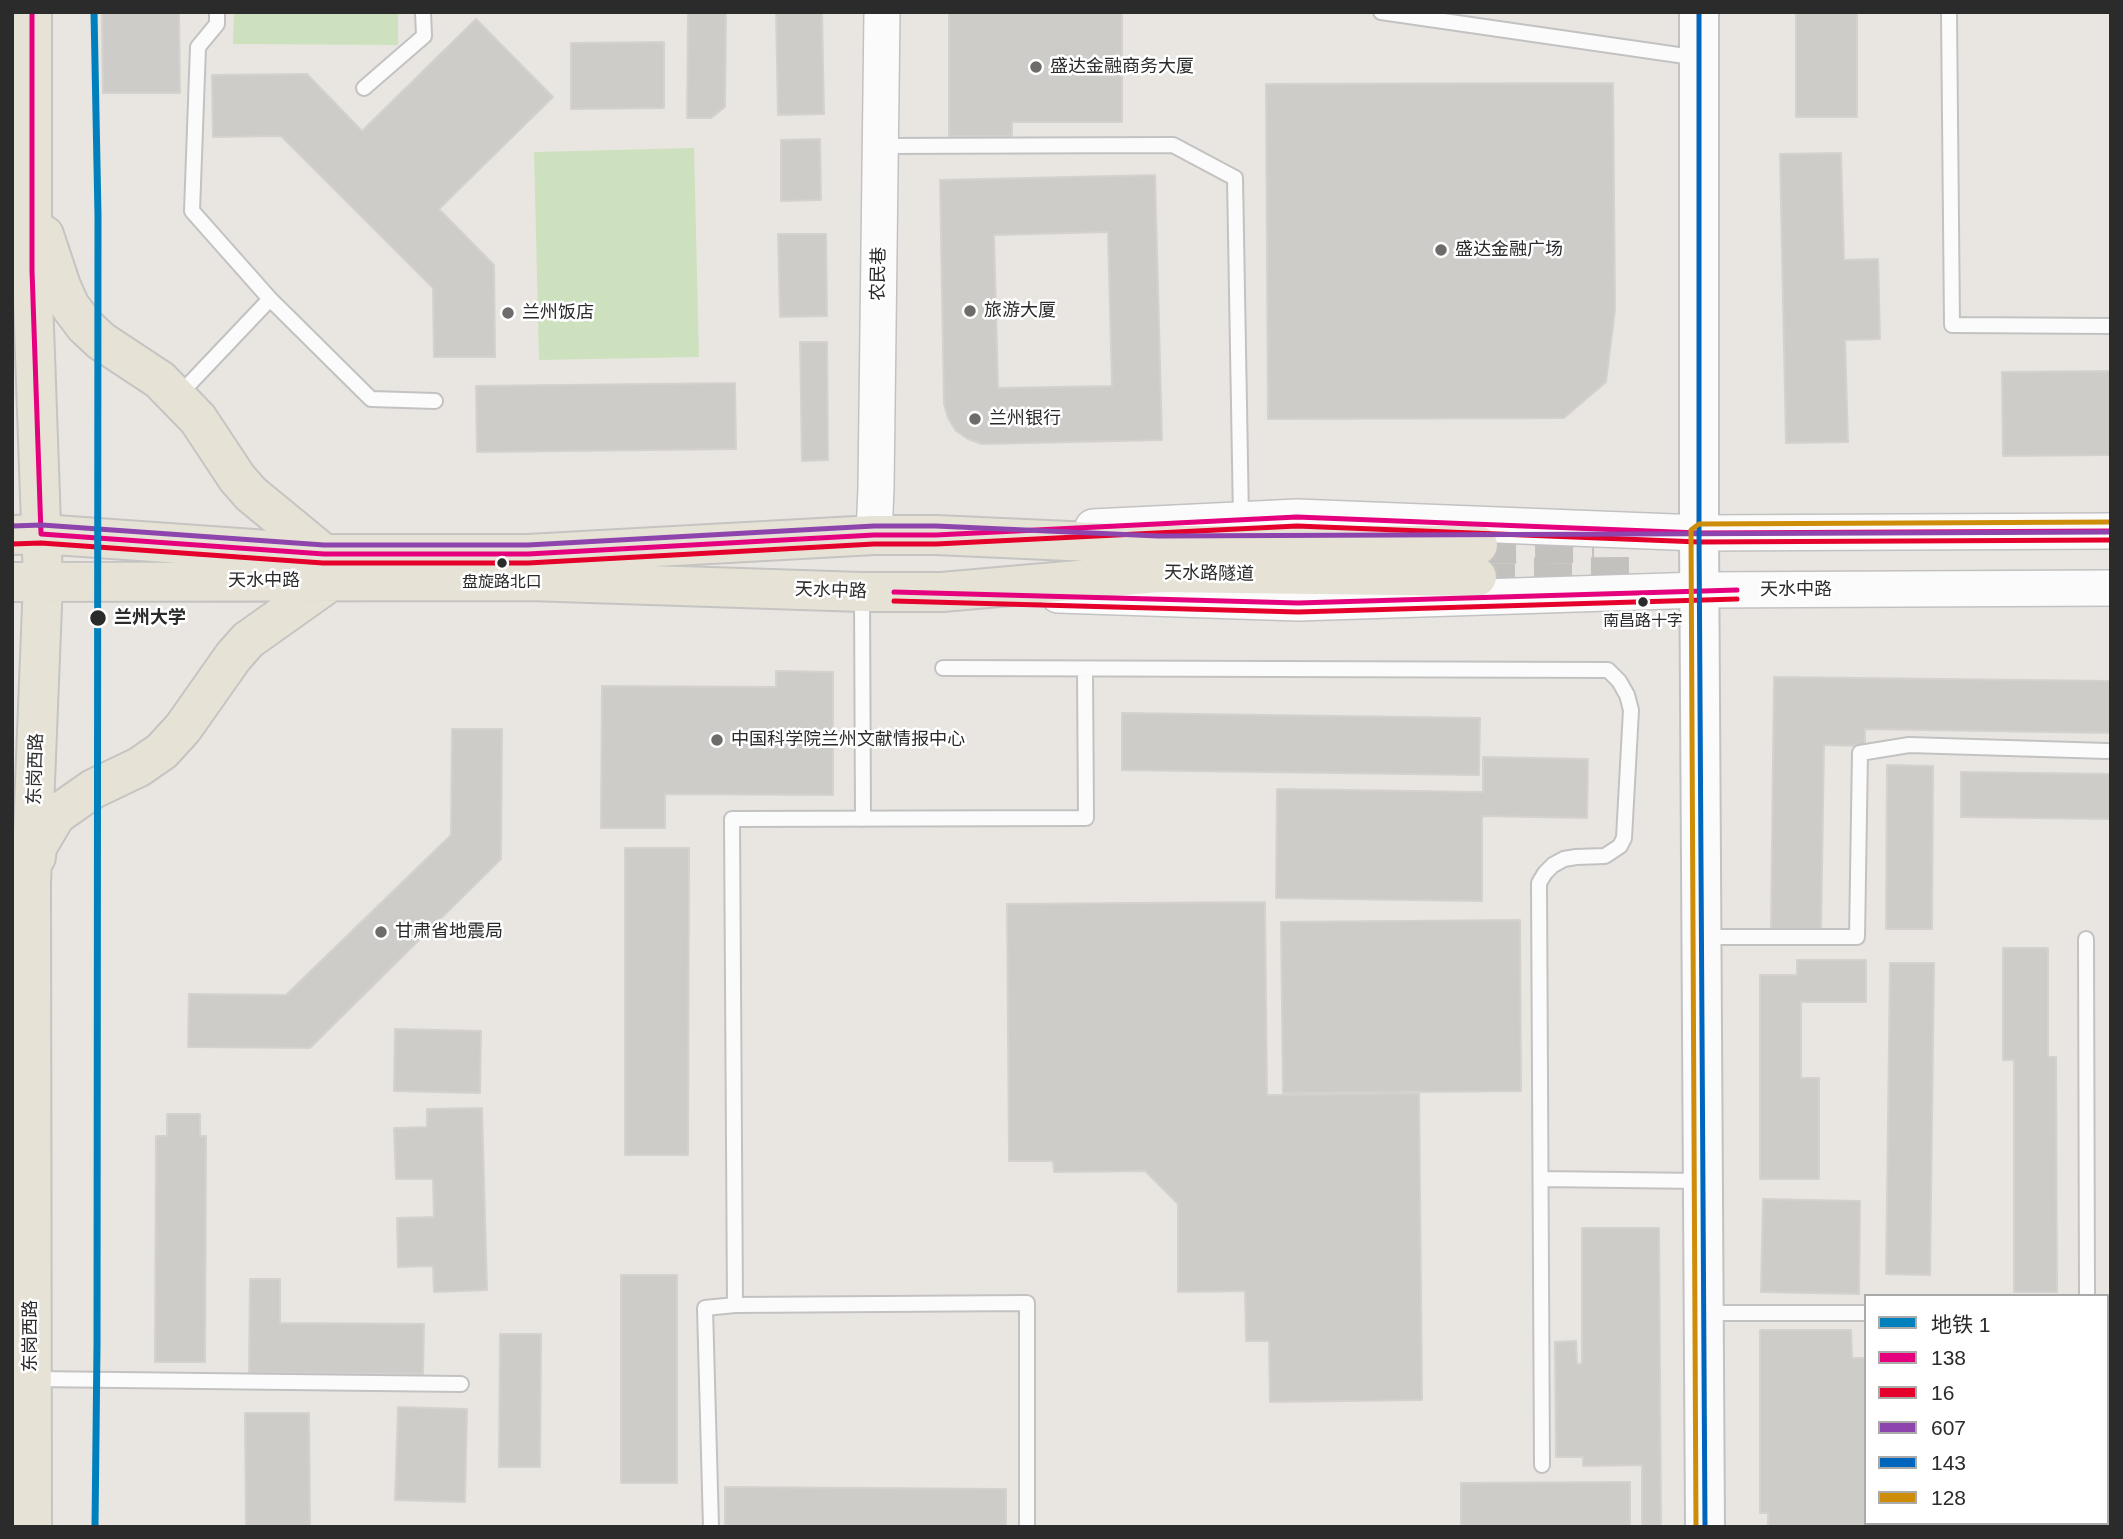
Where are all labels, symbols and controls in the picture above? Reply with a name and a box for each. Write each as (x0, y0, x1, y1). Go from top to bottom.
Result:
place label: 盛达金融商务大厦 (1050, 56, 1194, 78)
marker: 盛达金融商务大厦 (1028, 59, 1044, 75)
place label: 盛达金融广场 (1455, 239, 1563, 261)
marker: 盛达金融广场 (1433, 242, 1449, 258)
street label: 农民巷 (868, 247, 890, 301)
place label: 旅游大厦 (984, 300, 1056, 322)
place label: 兰州饭店 (522, 302, 594, 324)
marker: 旅游大厦 (962, 303, 978, 319)
marker: 兰州饭店 (500, 305, 516, 321)
place label: 兰州银行 (989, 408, 1061, 430)
marker: 兰州银行 (967, 411, 983, 427)
marker: 盘旋路北口 (495, 556, 509, 570)
street label: 天水路隧道 (1164, 562, 1254, 586)
street label: 天水中路 (228, 570, 300, 592)
place label: 盘旋路北口 (462, 573, 542, 593)
street label: 天水中路 (795, 579, 867, 603)
street label: 天水中路 (1760, 579, 1832, 601)
marker: 南昌路十字 (1636, 595, 1650, 609)
place label: 兰州大学 (114, 607, 186, 629)
marker: 兰州大学 (88, 608, 108, 628)
place label: 南昌路十字 (1603, 612, 1683, 632)
place label: 中国科学院兰州文献情报中心 (731, 729, 965, 751)
marker: 中国科学院兰州文献情报中心 (709, 732, 725, 748)
street label: 东岗西路 (24, 733, 48, 805)
place label: 甘肃省地震局 (395, 921, 503, 943)
marker: 甘肃省地震局 (373, 924, 389, 940)
legend (1864, 1294, 2109, 1525)
street label: 东岗西路 (20, 1300, 42, 1372)
text: 地铁 1 (1931, 1313, 1991, 1336)
text: 138 (1931, 1346, 1966, 1369)
text: 16 (1931, 1381, 1954, 1404)
text: 607 (1931, 1416, 1966, 1439)
text: 143 (1931, 1451, 1966, 1474)
text: 128 (1931, 1486, 1966, 1509)

